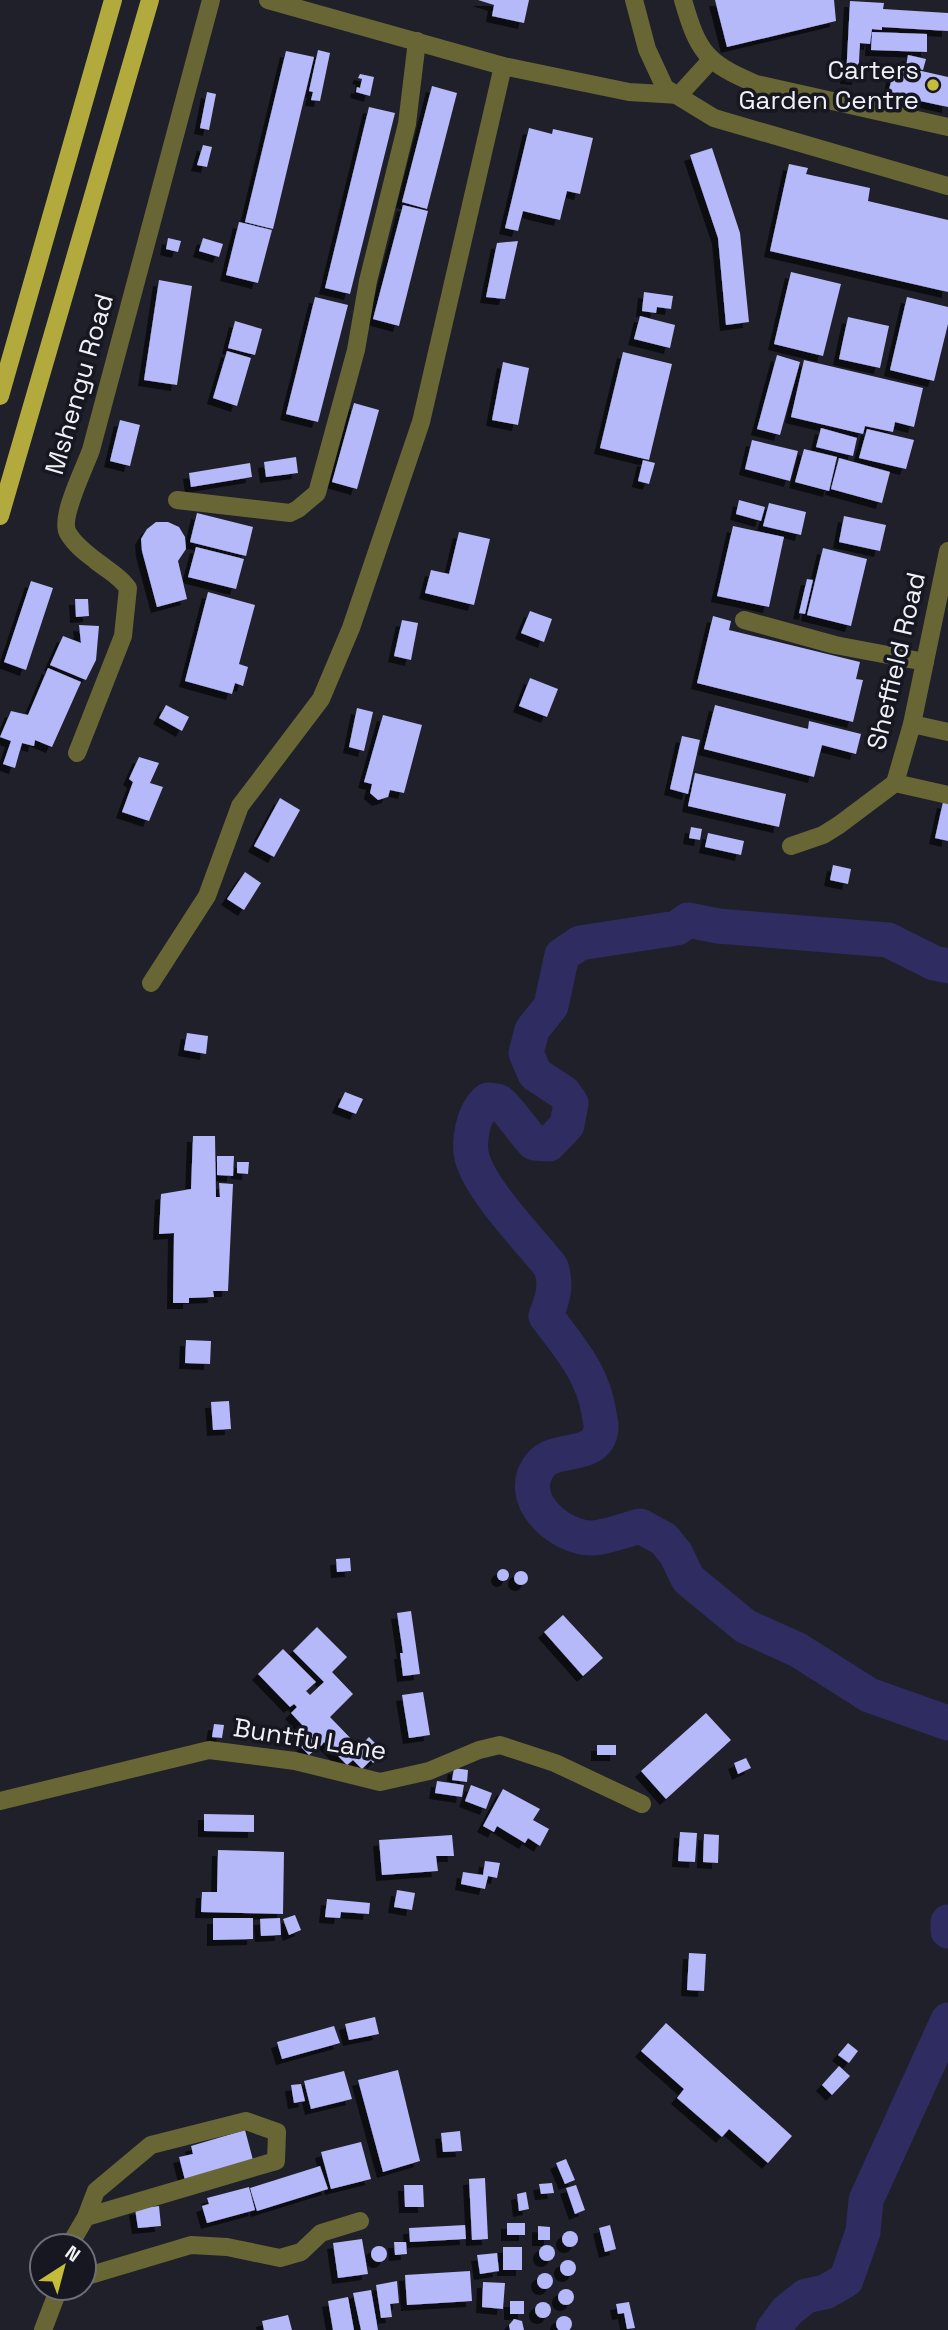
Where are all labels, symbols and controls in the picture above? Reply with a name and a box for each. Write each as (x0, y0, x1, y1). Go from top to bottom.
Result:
place label: Carters Garden Centre (738, 53, 919, 117)
marker: Carters Garden Centre (925, 77, 941, 93)
street label: Mshengu Road (37, 290, 121, 478)
street label: Sheffield Road (859, 569, 933, 753)
street label: Buntfu Lane (231, 1710, 389, 1768)
north arrow (28, 2232, 98, 2302)
text: N (60, 2240, 85, 2268)

